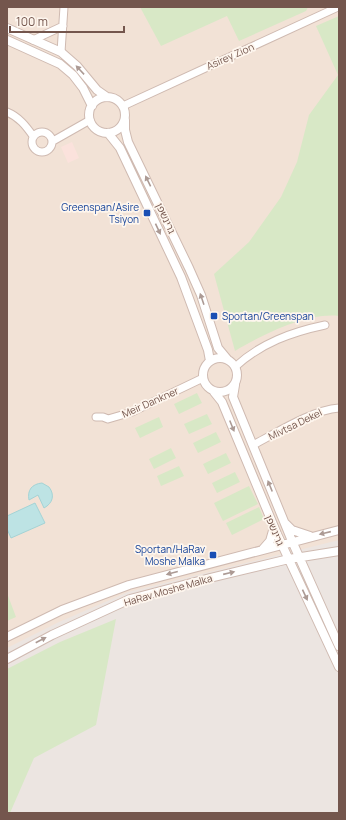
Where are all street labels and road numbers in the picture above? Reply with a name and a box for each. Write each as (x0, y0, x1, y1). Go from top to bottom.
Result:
street label: Asirey Zion (204, 39, 256, 73)
street label: גרינשפן (153, 200, 179, 236)
street label: Meir Dankner (119, 383, 181, 421)
street label: Mivtsa Dekel (266, 405, 324, 443)
street label: גרינשפן (262, 512, 288, 548)
street label: HaRav Moshe Malka (122, 571, 214, 609)

